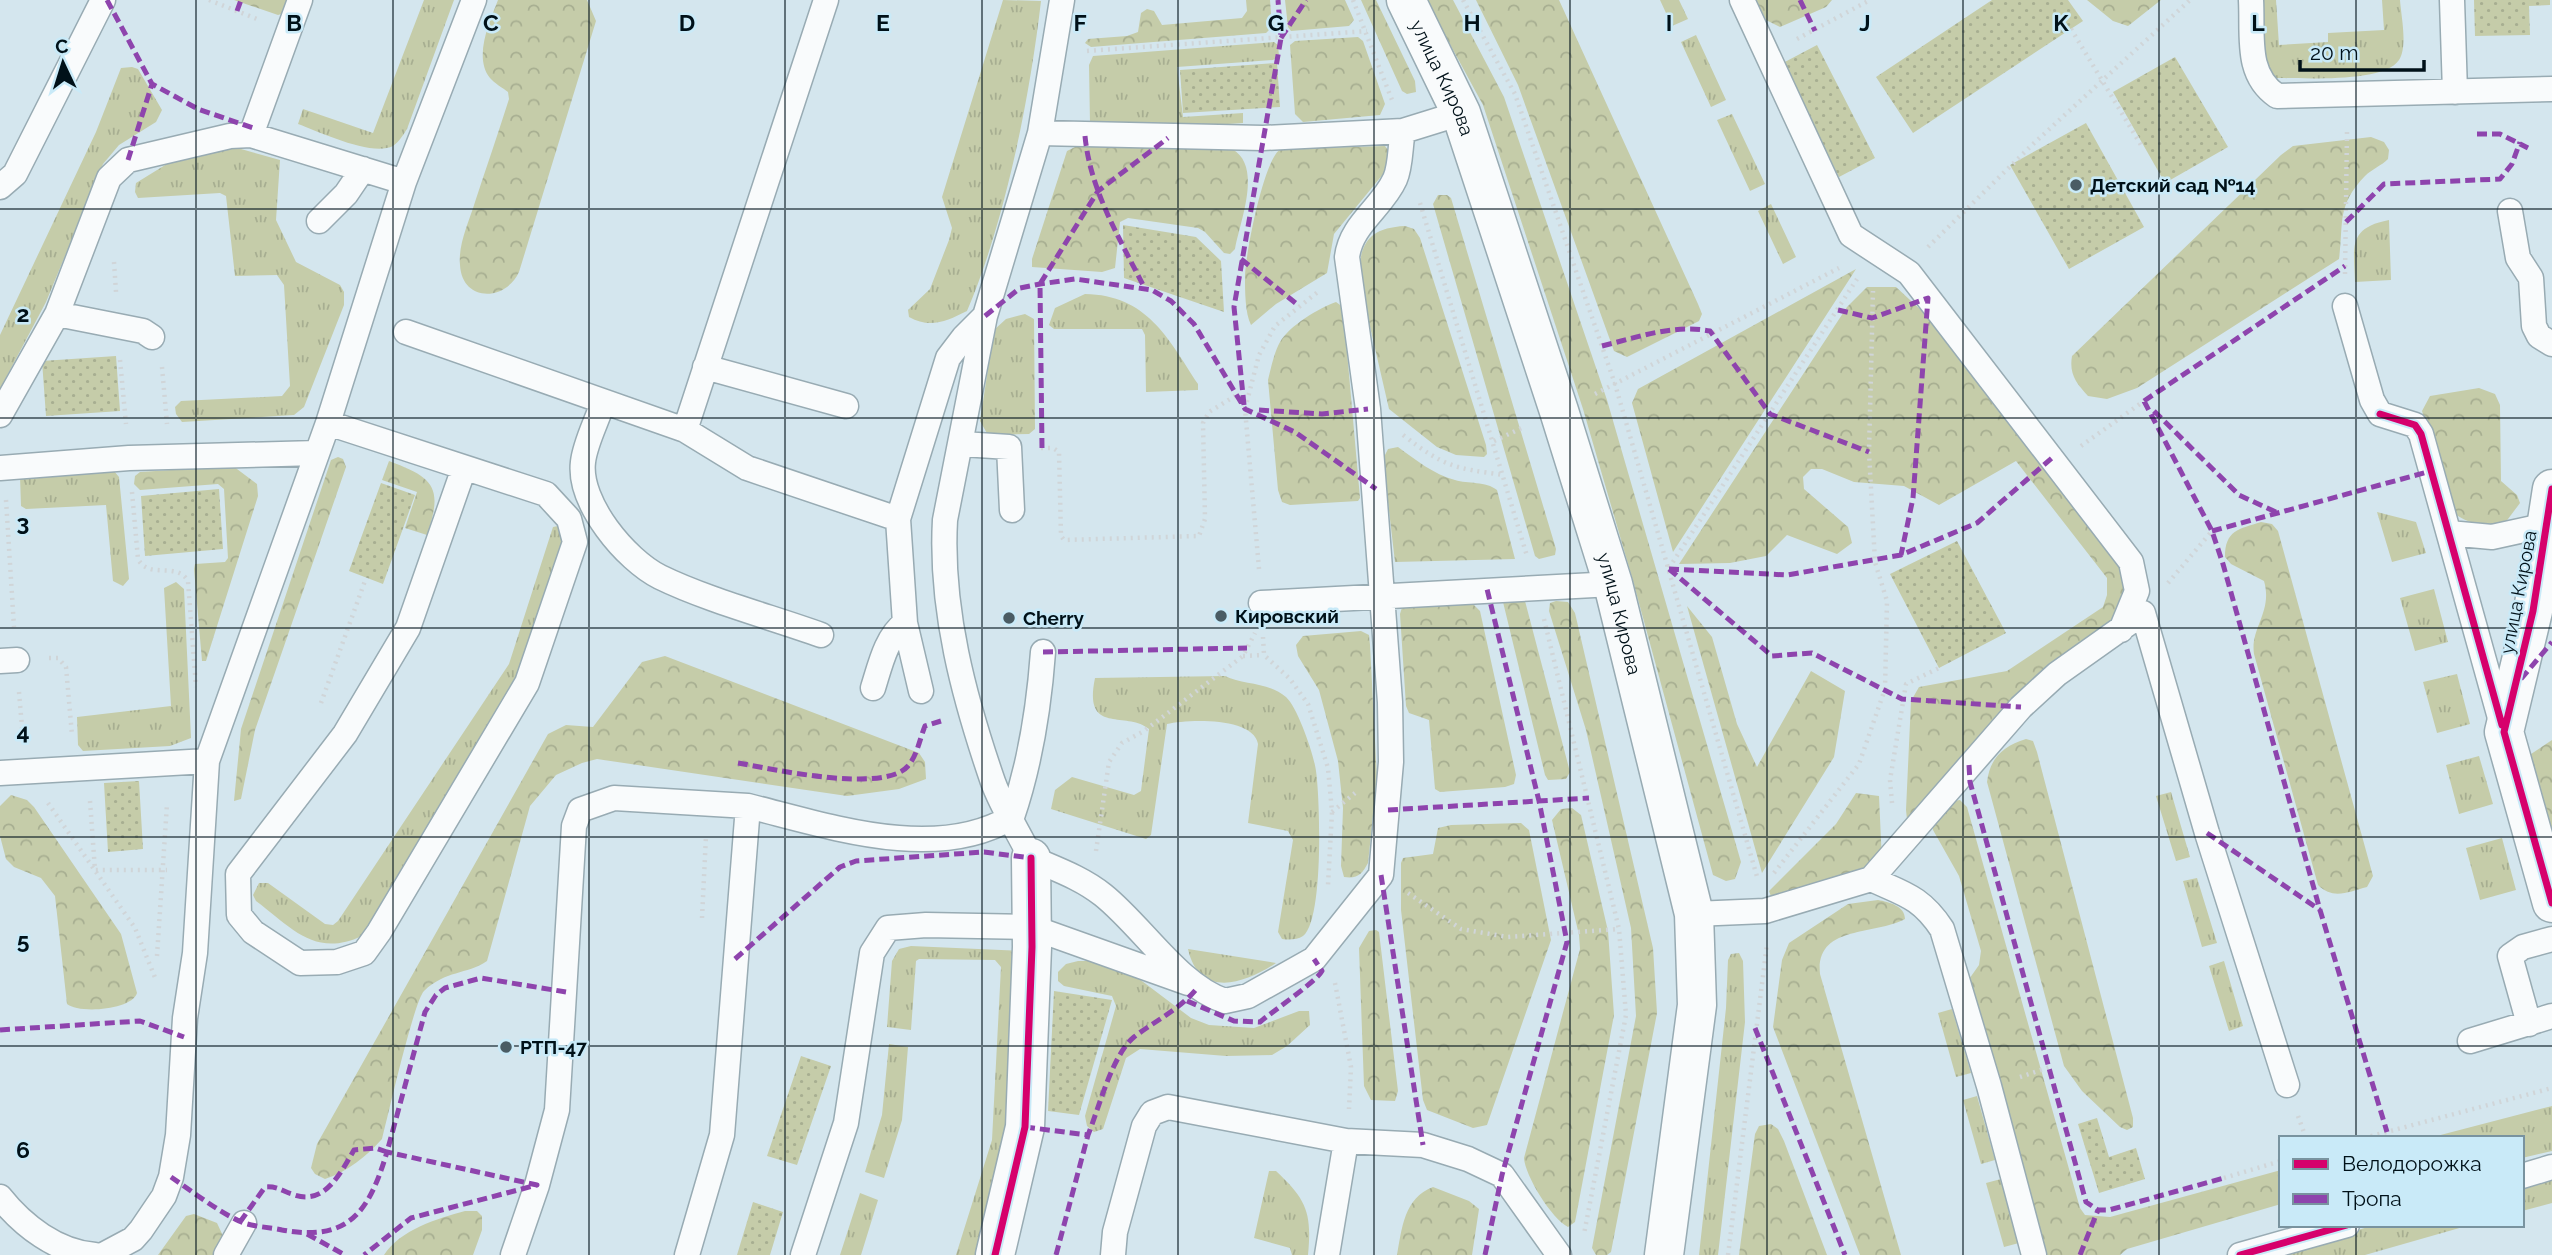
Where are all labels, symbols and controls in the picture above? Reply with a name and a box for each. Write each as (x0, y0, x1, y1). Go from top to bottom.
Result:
text: B (286, 9, 302, 36)
text: C (483, 9, 499, 36)
text: D (679, 9, 695, 36)
text: E (876, 9, 890, 36)
text: F (1073, 9, 1087, 36)
text: G (1268, 9, 1284, 36)
text: H (1463, 9, 1481, 36)
text: I (1666, 9, 1672, 36)
text: J (1859, 9, 1871, 36)
text: K (2053, 9, 2069, 36)
text: L (2251, 9, 2265, 36)
street label: улица Кирова (1406, 16, 1479, 138)
north arrow (28, 28, 98, 98)
scale bar (2300, 28, 2424, 72)
text: С (55, 35, 69, 57)
text: 20 m (2310, 40, 2358, 65)
place label: Детский сад №14 (2090, 174, 2256, 196)
marker: Детский сад №14 (2068, 177, 2084, 193)
text: 2 (17, 300, 29, 327)
text: 3 (17, 509, 29, 536)
street label: улица Кирова (2495, 528, 2541, 656)
street label: улица Кирова (1593, 550, 1646, 677)
place label: Кировский (1235, 605, 1339, 627)
place label: Cherry (1023, 607, 1085, 629)
marker: Кировский (1213, 608, 1229, 624)
marker: Cherry (1001, 610, 1017, 626)
text: 4 (16, 718, 30, 745)
text: 5 (17, 927, 30, 954)
place label: РТП-47 (520, 1036, 587, 1058)
marker: РТП-47 (498, 1039, 514, 1055)
text: 6 (16, 1136, 30, 1163)
legend (2279, 1136, 2524, 1227)
text: Велодорожка (2342, 1151, 2482, 1176)
text: Тропа (2342, 1186, 2402, 1211)

